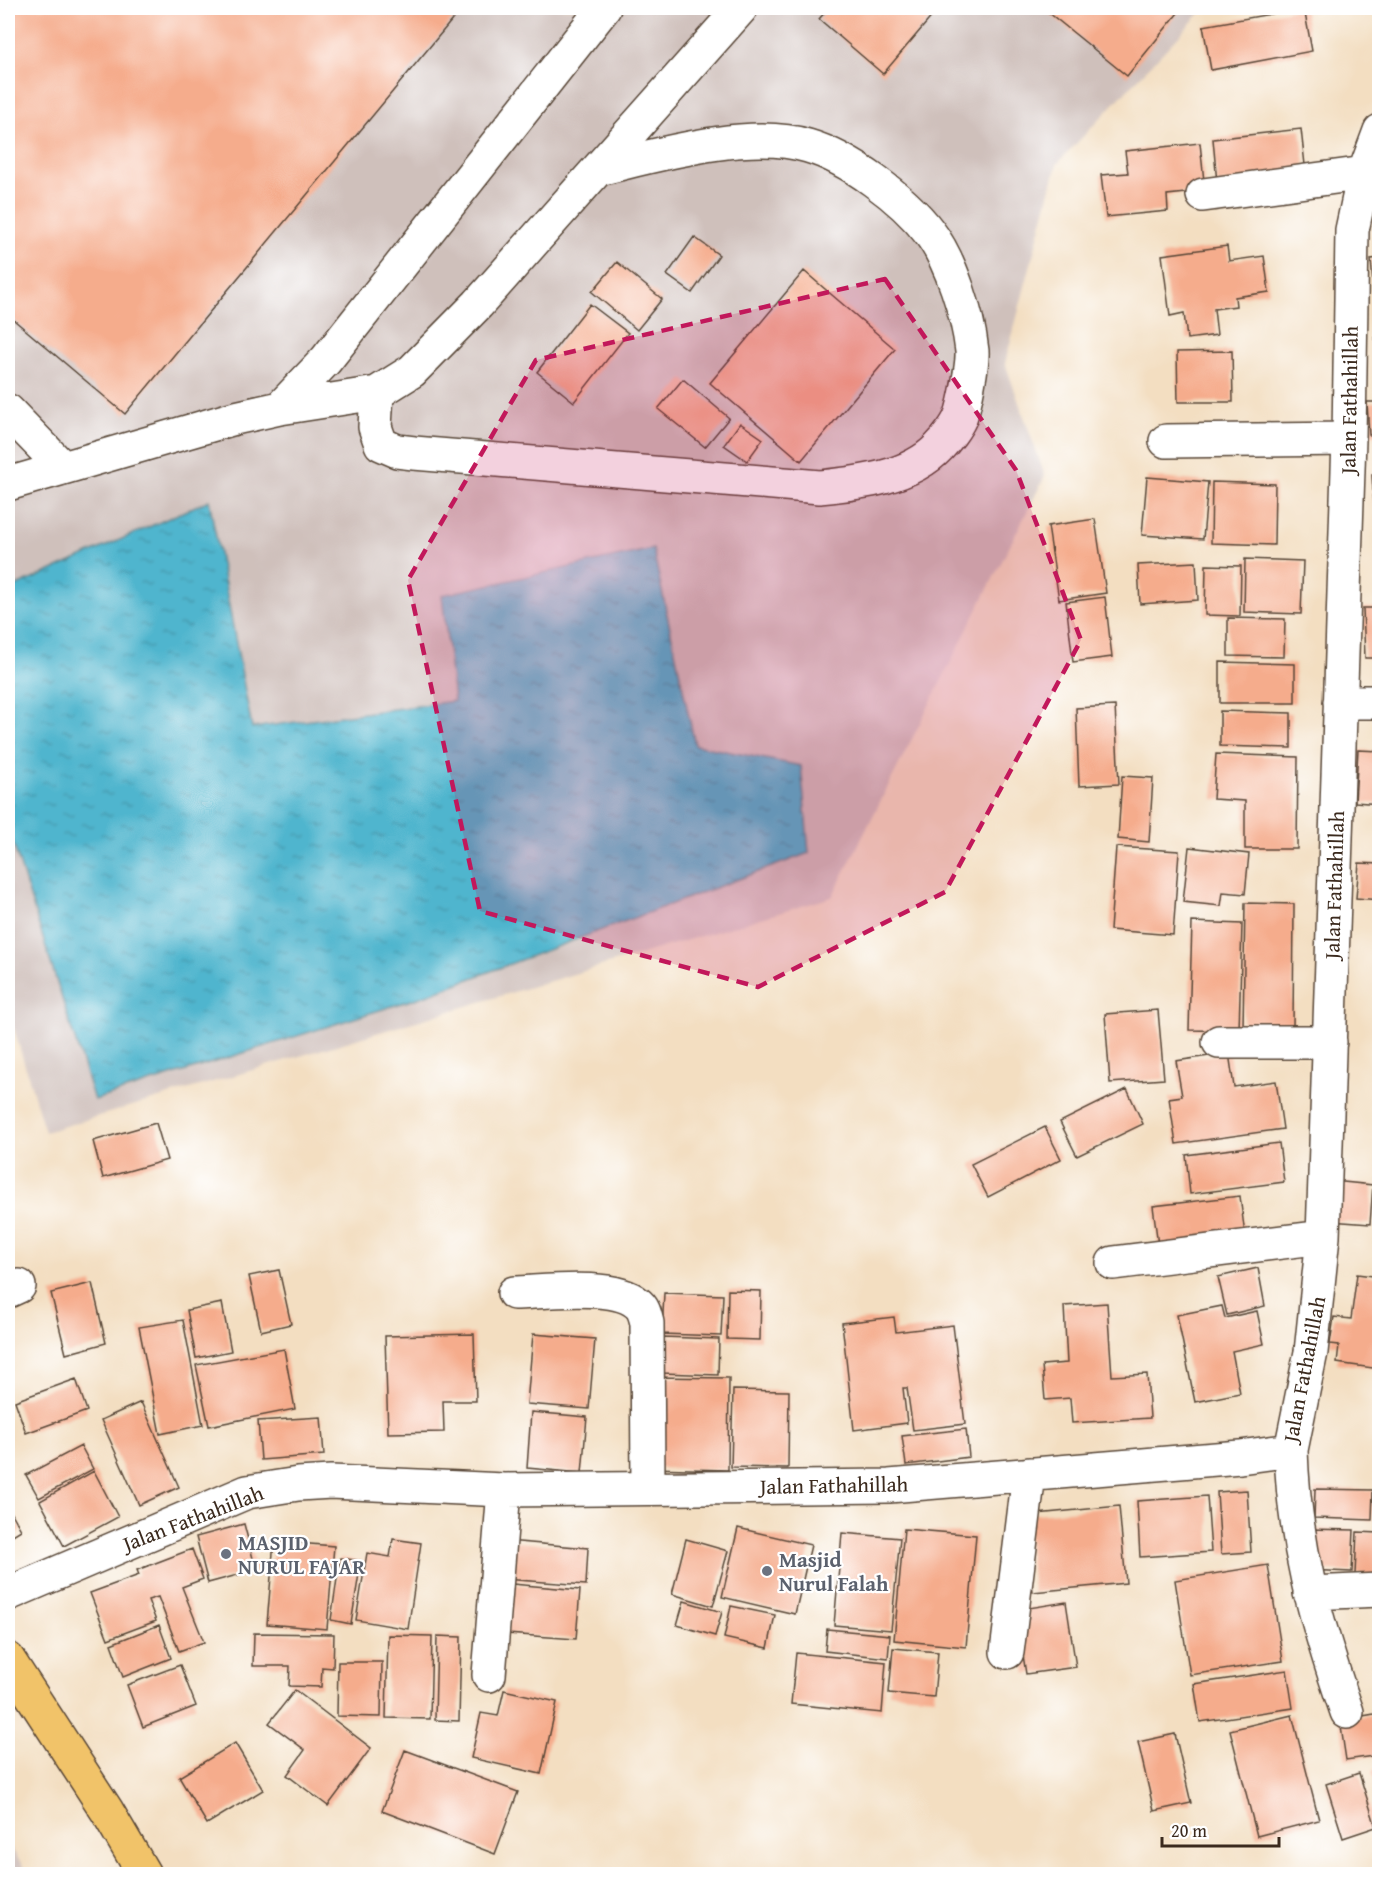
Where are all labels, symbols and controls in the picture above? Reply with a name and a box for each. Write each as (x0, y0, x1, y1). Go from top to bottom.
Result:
street label: Jalan Fathahillah (1332, 325, 1366, 477)
street label: Jalan Fathahillah (1316, 810, 1352, 963)
street label: Jalan Fathahillah (1274, 1293, 1333, 1448)
street label: Jalan Fathahillah (757, 1468, 909, 1502)
street label: Jalan Fathahillah (115, 1477, 268, 1560)
place label: MASJID NURUL FAJAR (238, 1527, 366, 1582)
place label: Masjid Nurul Falah (779, 1544, 889, 1599)
marker: MASJID NURUL FAJAR (219, 1547, 233, 1561)
marker: Masjid Nurul Falah (760, 1564, 774, 1578)
scale bar (1162, 1810, 1279, 1848)
text: 20 m (1171, 1817, 1207, 1844)

